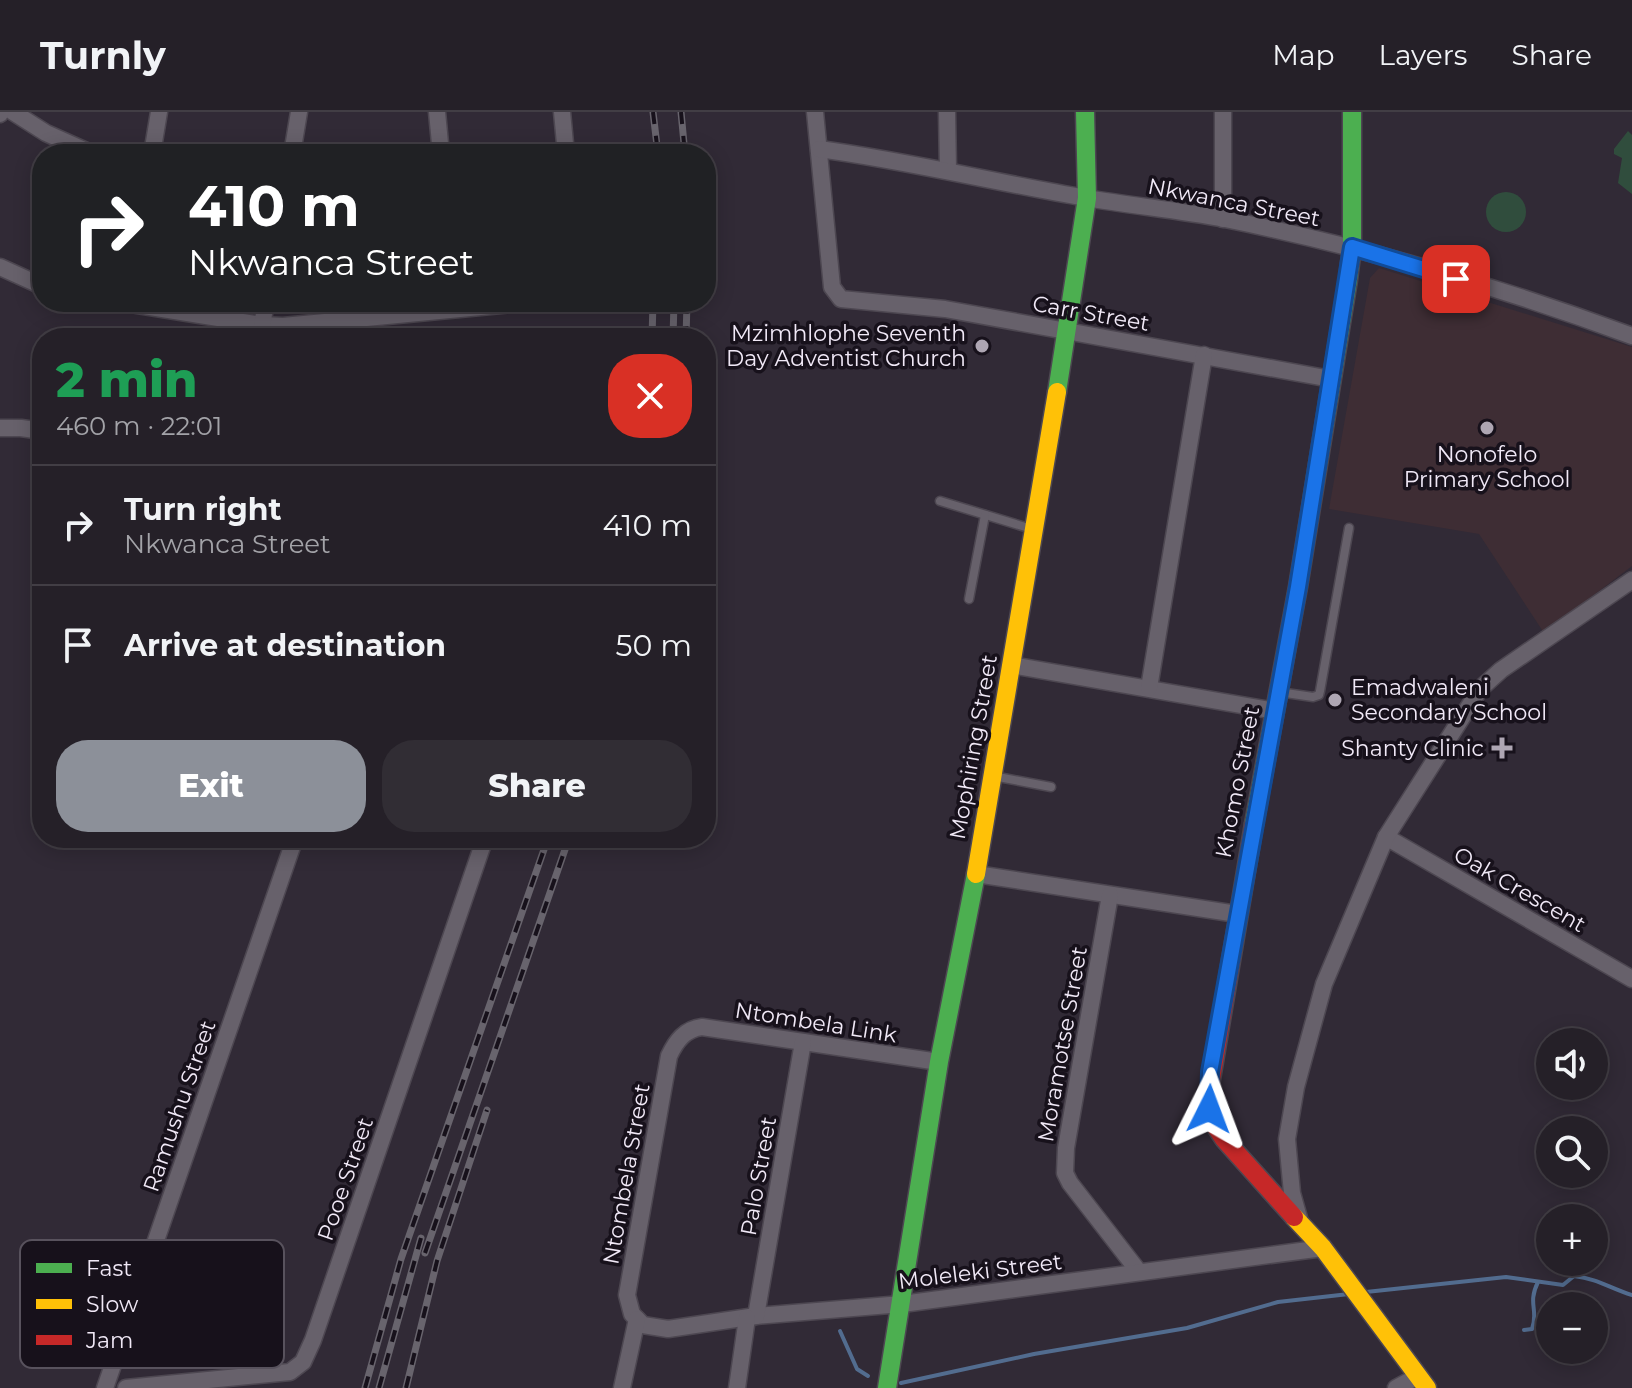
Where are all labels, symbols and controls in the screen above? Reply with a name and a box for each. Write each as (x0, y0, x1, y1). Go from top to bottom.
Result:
text: Turnly (40, 32, 166, 79)
text: Map (1272, 38, 1335, 72)
text: Layers (1379, 38, 1468, 72)
text: Share (1512, 38, 1592, 72)
text: 410 m (188, 172, 360, 240)
street label: Nkwanca Street (1146, 173, 1322, 232)
icon: right (56, 176, 160, 280)
text: Nkwanca Street (188, 240, 474, 284)
pin (1422, 245, 1490, 313)
icon: arrive (1434, 257, 1478, 301)
street label: Carr Street (1030, 290, 1151, 337)
place label: Mzimhlophe Seventh Day Adventist Church (726, 320, 966, 372)
marker: Mzimhlophe Seventh Day Adventist Church (973, 337, 991, 355)
text: 2 min (56, 351, 197, 409)
button: close (608, 354, 692, 438)
text: 460 m · 22:01 (56, 410, 222, 442)
marker: Nonofelo Primary School (1478, 419, 1496, 437)
place label: Nonofelo Primary School (1404, 441, 1570, 493)
text: Turn right (124, 491, 281, 528)
icon: right (56, 503, 100, 547)
text: 410 m (603, 507, 692, 544)
text: Nkwanca Street (124, 528, 331, 560)
icon: arrive (56, 623, 100, 667)
text: Arrive at destination (124, 627, 446, 664)
text: 50 m (615, 627, 692, 664)
street label: Mophiring Street (944, 652, 1003, 842)
place label: Emadwaleni Secondary School (1351, 674, 1547, 726)
marker: Emadwaleni Secondary School (1326, 691, 1344, 709)
street label: Khomo Street (1210, 704, 1265, 860)
place label: Shanty Clinic (1341, 735, 1484, 762)
marker: Shanty Clinic (1491, 737, 1513, 759)
button: Exit (56, 740, 366, 832)
button: Share (382, 740, 692, 832)
street label: Oak Crescent (1449, 841, 1591, 938)
street label: Moramotse Street (1032, 944, 1093, 1144)
street label: Ntombela Link (733, 996, 900, 1049)
street label: Ramushu Street (137, 1017, 221, 1195)
map controls (1536, 1028, 1608, 1364)
button: sound (1536, 1028, 1608, 1100)
position arrow (1167, 1067, 1251, 1151)
street label: Ntombela Street (597, 1082, 656, 1267)
street label: Pooe Street (312, 1114, 379, 1244)
street label: Palo Street (735, 1114, 782, 1238)
button: search (1536, 1116, 1608, 1188)
button: + (1536, 1204, 1608, 1276)
legend (20, 1240, 284, 1368)
street label: Moleleki Street (897, 1248, 1063, 1295)
text: Fast (86, 1255, 132, 1282)
text: Slow (86, 1291, 139, 1318)
button: − (1536, 1292, 1608, 1364)
text: Jam (85, 1327, 133, 1354)

